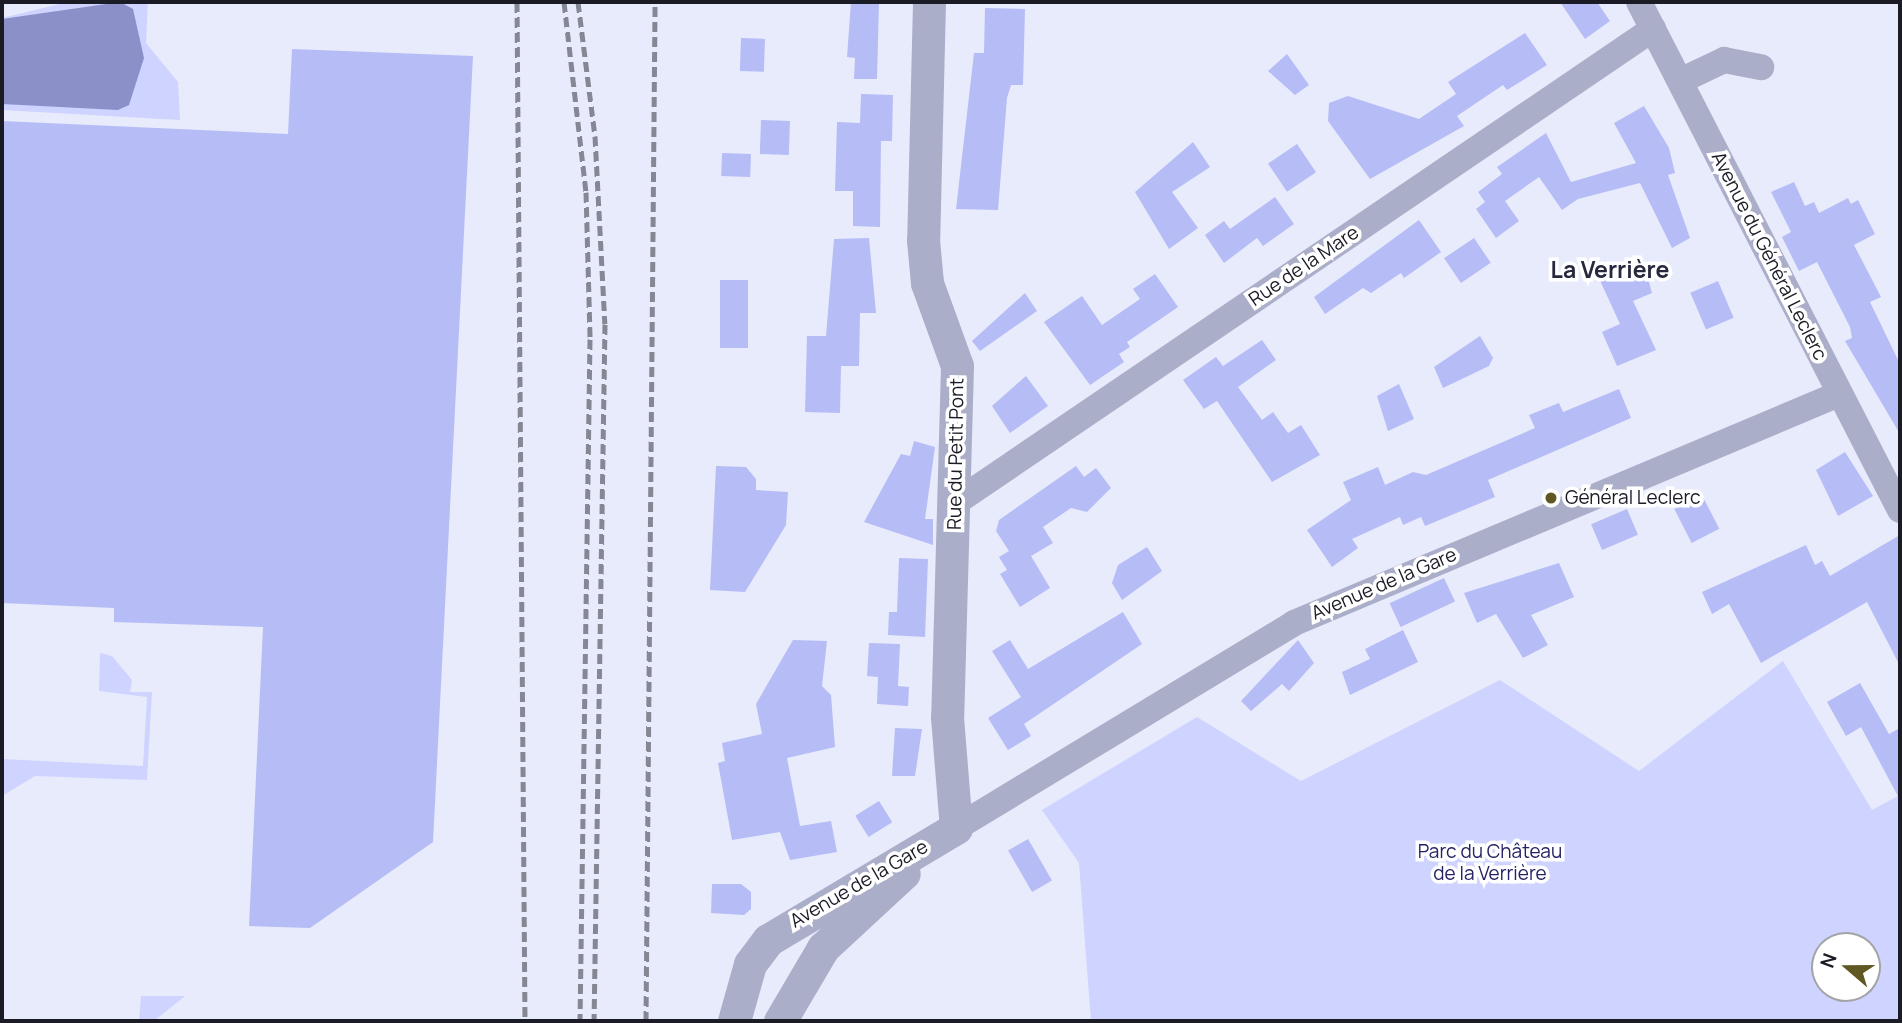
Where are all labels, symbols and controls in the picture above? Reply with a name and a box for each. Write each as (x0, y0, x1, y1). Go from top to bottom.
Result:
street label: Avenue du Général Leclerc (1706, 148, 1832, 364)
street label: Rue de la Mare (1245, 221, 1363, 311)
district label: La Verrière (1551, 255, 1669, 283)
street label: Rue du Petit Pont (943, 378, 969, 530)
place label: Général Leclerc (1565, 487, 1701, 509)
marker: Général Leclerc (1543, 490, 1559, 506)
street label: Avenue de la Gare (1308, 543, 1460, 625)
street label: Avenue de la Gare (786, 835, 932, 933)
park label: Parc du Château de la Verrière (1418, 841, 1562, 885)
north arrow (1811, 932, 1881, 1002)
text: N (1814, 950, 1843, 971)

